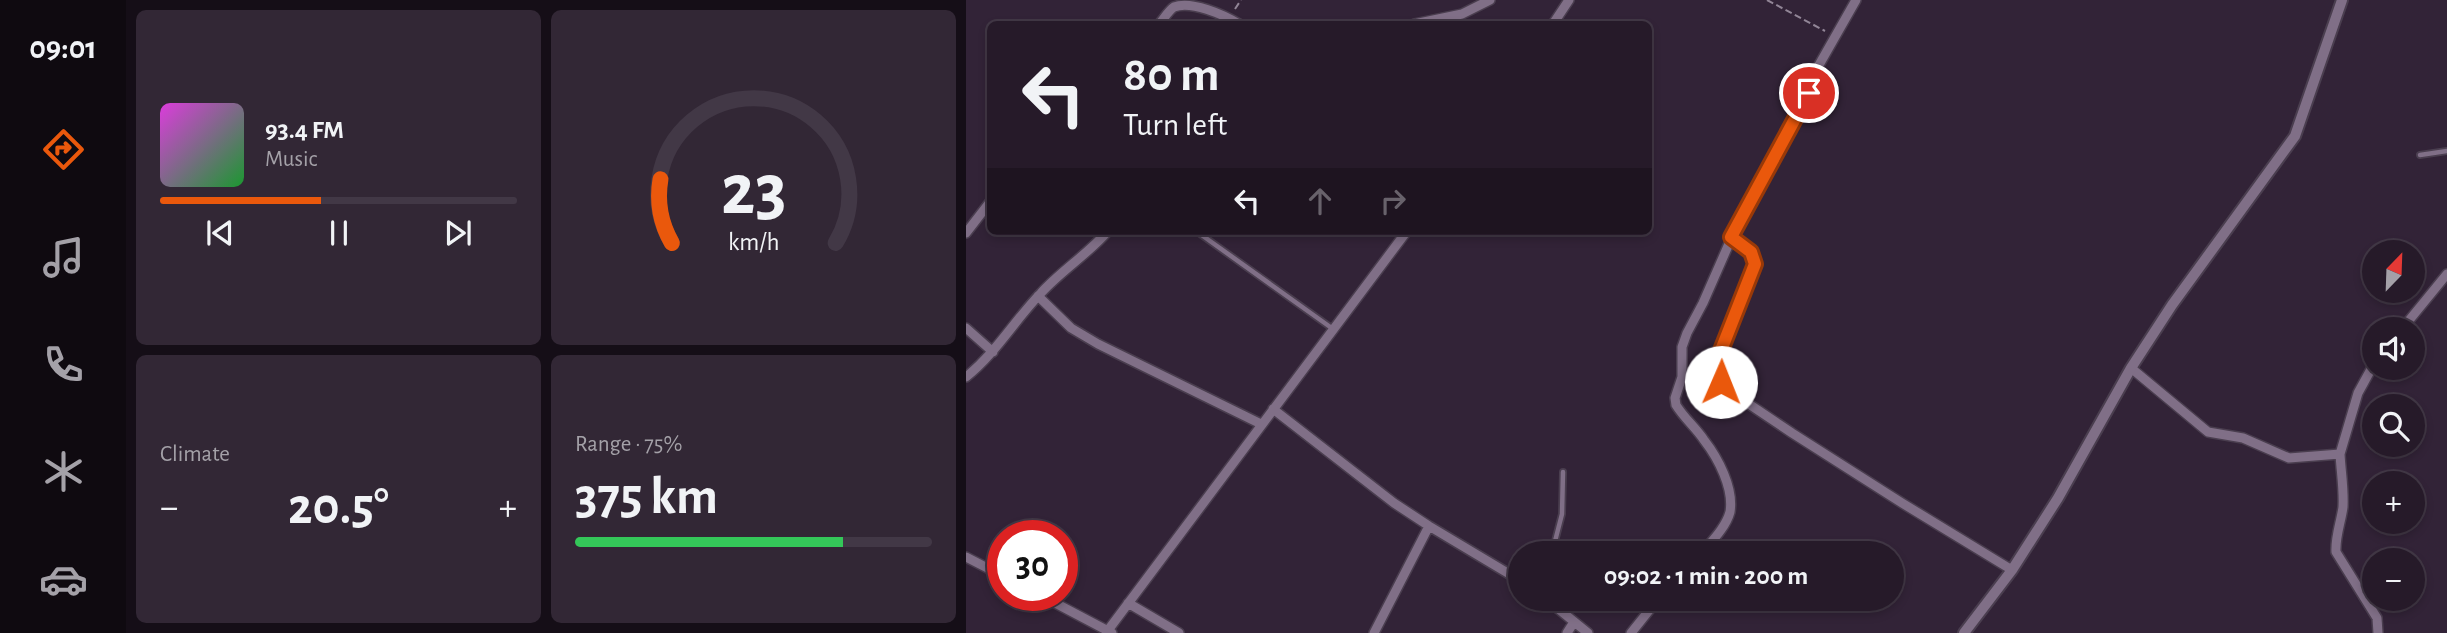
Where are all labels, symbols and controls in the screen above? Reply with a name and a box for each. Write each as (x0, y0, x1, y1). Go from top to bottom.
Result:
text: 09:01 (29, 32, 97, 64)
icon: left (1008, 49, 1099, 140)
text: 80 m (1123, 51, 1220, 100)
pin (1779, 63, 1839, 123)
icon: arrive (1790, 74, 1828, 112)
text: Turn left (1123, 109, 1227, 141)
text: 93.4 FM (265, 117, 344, 143)
icon: directions (39, 125, 88, 174)
text: Music (265, 148, 317, 171)
text: 23 (721, 156, 786, 229)
icon: left (1228, 182, 1266, 220)
icon: ahead (1301, 182, 1339, 220)
icon: right (1374, 182, 1412, 220)
icon: previous (201, 214, 239, 252)
icon: pause (320, 214, 358, 252)
icon: next (439, 214, 477, 252)
text: km/h (728, 230, 779, 255)
icon: music (39, 233, 88, 282)
north arrow (2362, 240, 2426, 303)
map controls (2362, 240, 2425, 611)
button: sound (2362, 317, 2425, 380)
icon: phone (39, 340, 88, 389)
position arrow (1684, 345, 1758, 419)
button: search (2362, 394, 2425, 457)
text: Range · 75% (575, 433, 682, 456)
text: Climate (160, 443, 230, 466)
icon: climate (39, 447, 88, 496)
text: 375 km (575, 471, 718, 523)
button: + (2362, 471, 2425, 534)
text: 20.5° (288, 481, 389, 533)
text: − (160, 489, 178, 527)
text: + (499, 489, 517, 527)
speed limit sign: 30 (987, 520, 1078, 611)
button: − (2362, 548, 2425, 611)
icon: car (39, 555, 88, 604)
text: 09:02 · 1 min · 200 m (1604, 563, 1808, 589)

